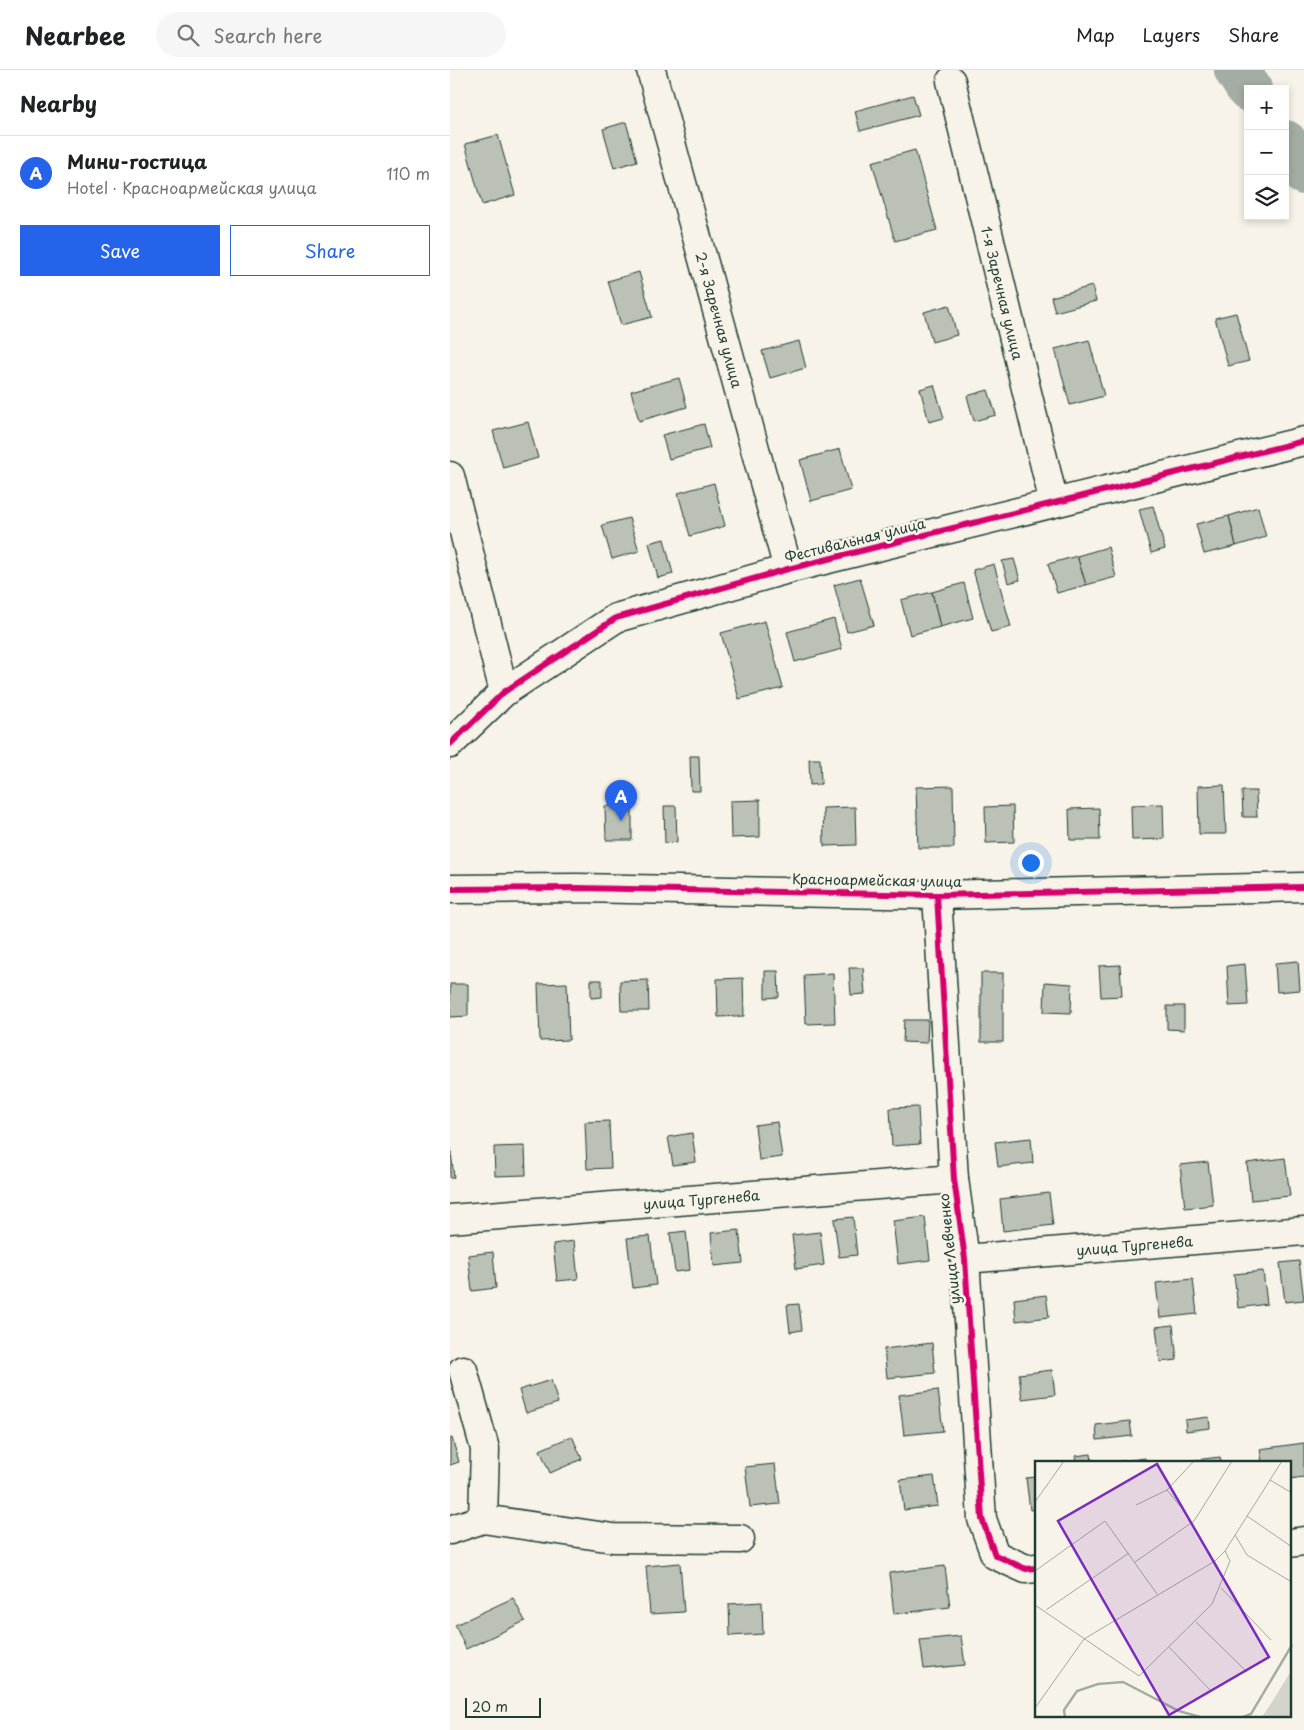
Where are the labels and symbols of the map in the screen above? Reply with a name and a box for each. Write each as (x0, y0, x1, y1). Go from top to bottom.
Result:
street label: 1-я Заречная улица (976, 224, 1029, 362)
street label: 2-я Заречная улица (691, 249, 748, 390)
street label: Фестивальная улица (782, 512, 928, 568)
pin: A (605, 780, 637, 821)
your location (1018, 850, 1044, 876)
street label: Красноармейская улица (792, 868, 962, 892)
street label: улица Тургенева (642, 1184, 761, 1214)
street label: улица Левченко (933, 1192, 965, 1306)
street label: улица Тургенева (1075, 1230, 1194, 1260)
inset map (1035, 1461, 1292, 1718)
scale bar (465, 1695, 541, 1718)

